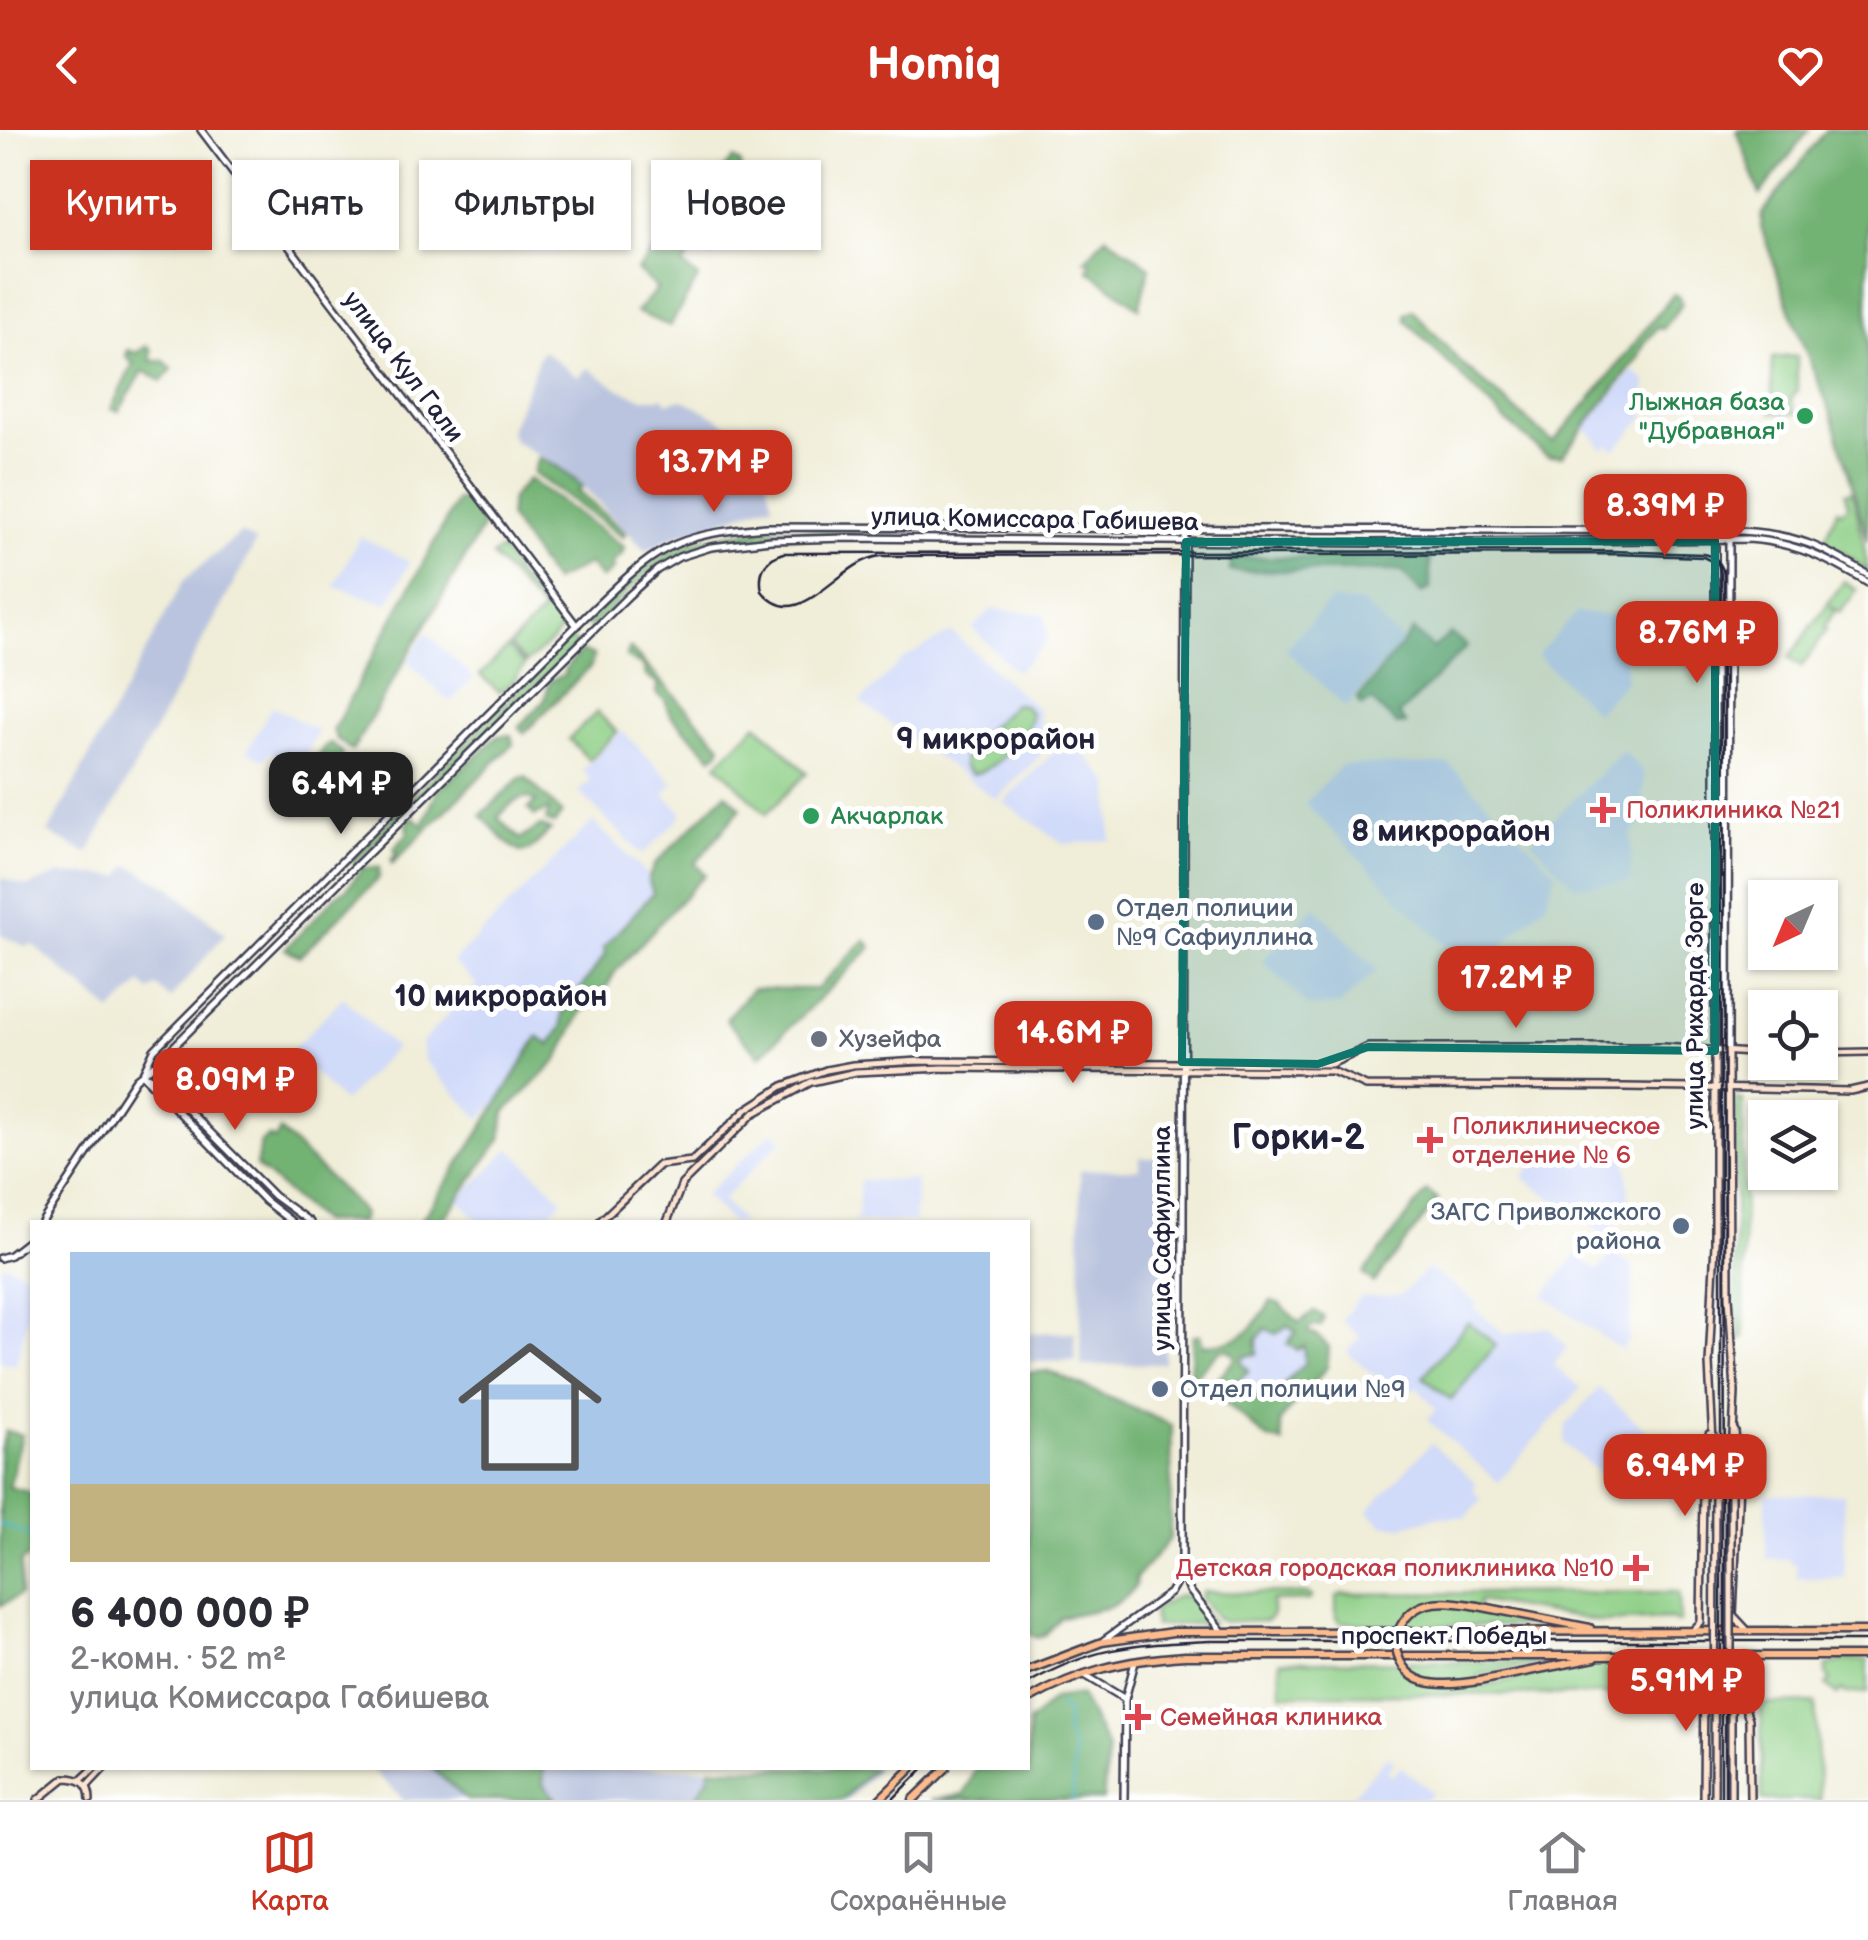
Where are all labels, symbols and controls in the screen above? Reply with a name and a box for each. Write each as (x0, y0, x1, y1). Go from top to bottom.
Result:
icon: back (40, 38, 95, 93)
text: Homiq (867, 38, 1001, 93)
icon: heart (1773, 38, 1828, 93)
chip: Купить (30, 160, 212, 250)
chip: Снять (232, 160, 399, 250)
chip: Фильтры (419, 160, 631, 250)
chip: Новое (651, 160, 821, 250)
street label: улица Кул Гали (336, 285, 470, 449)
place label: Лыжная база "Дубравная" (1628, 387, 1785, 447)
marker: Лыжная база "Дубравная" (1794, 405, 1816, 427)
pin: 13.7M ₽ (622, 430, 806, 515)
text: 13.7M ₽ (658, 443, 770, 482)
pin: 8.39M ₽ (1573, 474, 1757, 559)
text: 8.39M ₽ (1606, 487, 1724, 526)
street label: улица Комиссара Габишева (871, 502, 1199, 538)
pin: 8.76M ₽ (1605, 601, 1789, 686)
text: 8.76M ₽ (1638, 614, 1756, 653)
district label: 9 микрорайон (896, 722, 1096, 758)
pin: 6.4M ₽ (260, 752, 422, 837)
text: 6.4M ₽ (291, 765, 391, 804)
place label: Поликлиника №21 (1626, 795, 1841, 826)
marker: Поликлиника №21 (1590, 797, 1616, 823)
place label: Акчарлак (830, 801, 944, 832)
marker: Акчарлак (800, 805, 822, 827)
district label: 8 микрорайон (1351, 814, 1551, 850)
north arrow (1748, 880, 1838, 970)
map controls (1748, 880, 1838, 1190)
street label: улица Рихарда Зорге (1680, 882, 1711, 1130)
place label: Отдел полиции №9 Сафиуллина (1116, 893, 1314, 953)
marker: Отдел полиции №9 Сафиуллина (1085, 911, 1107, 933)
pin: 17.2M ₽ (1424, 946, 1608, 1031)
text: 17.2M ₽ (1460, 959, 1572, 998)
district label: 10 микрорайон (395, 979, 608, 1015)
button: locate (1748, 990, 1838, 1080)
pin: 14.6M ₽ (981, 1001, 1165, 1086)
text: 14.6M ₽ (1016, 1014, 1130, 1053)
place label: Хузейфа (839, 1024, 942, 1055)
marker: Хузейфа (808, 1028, 830, 1050)
pin: 8.09M ₽ (143, 1048, 327, 1133)
text: 8.09M ₽ (175, 1061, 295, 1100)
button: layers (1748, 1100, 1838, 1190)
place label: Поликлиническое отделение № 6 (1452, 1111, 1660, 1171)
district label: Горки-2 (1231, 1117, 1365, 1160)
street label: улица Сафиуллина (1147, 1125, 1178, 1351)
marker: Поликлиническое отделение № 6 (1417, 1127, 1443, 1153)
place label: ЗАГС Приволжского района (1431, 1197, 1661, 1257)
marker: ЗАГС Приволжского района (1670, 1215, 1692, 1237)
icon: home (440, 1317, 620, 1497)
place label: Отдел полиции №9 (1180, 1374, 1406, 1405)
marker: Отдел полиции №9 (1149, 1378, 1171, 1400)
pin: 6.94M ₽ (1593, 1434, 1777, 1519)
text: 6.94M ₽ (1626, 1447, 1744, 1486)
place label: Детская городская поликлиника №10 (1176, 1553, 1614, 1584)
marker: Детская городская поликлиника №10 (1623, 1555, 1649, 1581)
text: 6 400 000 ₽ (70, 1589, 309, 1640)
street label: проспект Победы (1341, 1621, 1547, 1652)
text: 2-комн. · 52 m² (70, 1640, 286, 1679)
pin: 5.91M ₽ (1594, 1649, 1778, 1734)
text: 5.91M ₽ (1630, 1662, 1742, 1701)
text: улица Комиссара Габишева (70, 1679, 490, 1718)
place label: Семейная клиника (1160, 1702, 1383, 1733)
marker: Семейная клиника (1125, 1704, 1151, 1730)
tab: Карта (250, 1825, 329, 1918)
tab: Сохранённые (830, 1825, 1007, 1918)
tab: Главная (1507, 1825, 1618, 1918)

